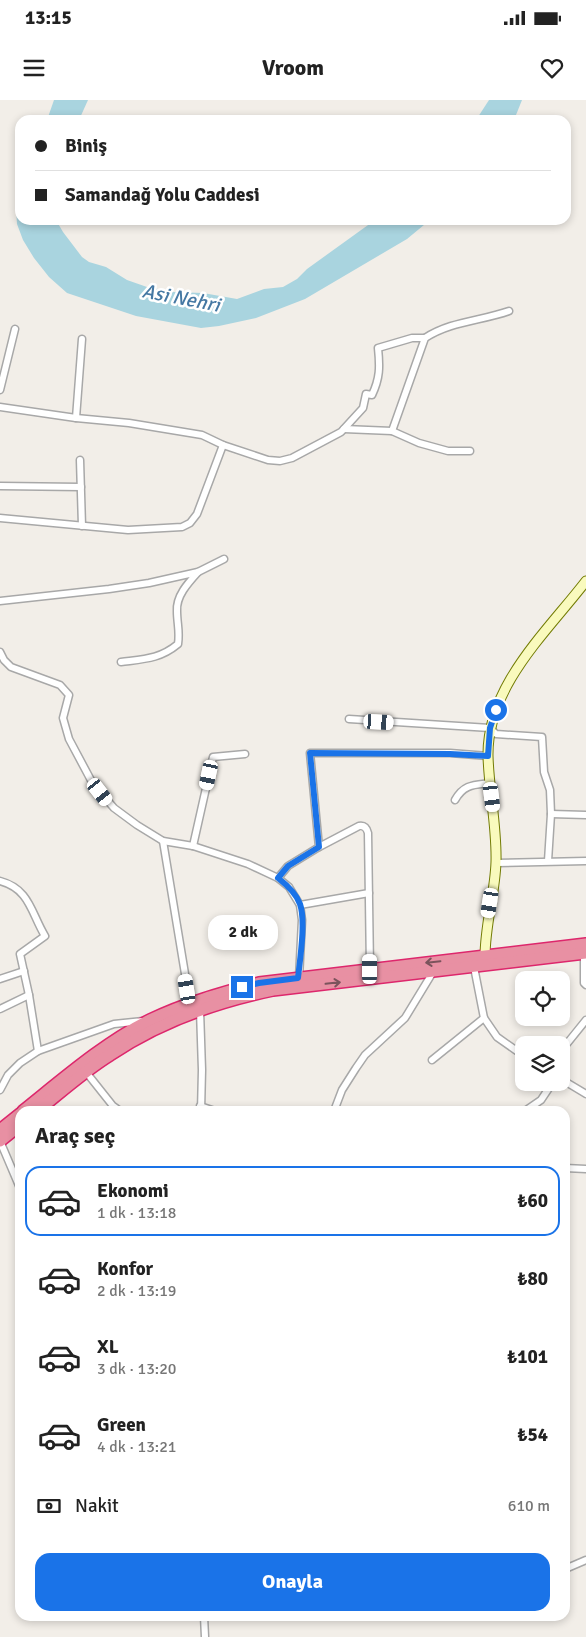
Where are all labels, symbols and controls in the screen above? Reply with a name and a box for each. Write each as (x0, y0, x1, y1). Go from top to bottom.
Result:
text: 13:15 (25, 6, 72, 30)
icon: menu (20, 54, 48, 82)
text: Vroom (262, 54, 324, 81)
icon: heart (538, 54, 566, 82)
text: Biniş (65, 134, 107, 158)
text: Samandağ Yolu Caddesi (65, 183, 260, 207)
water label: Asi Nehri (140, 278, 223, 318)
route start (485, 699, 507, 721)
car (363, 714, 394, 730)
car (198, 759, 219, 791)
car (84, 776, 115, 808)
car (482, 781, 501, 813)
car (480, 887, 499, 919)
callout: 2 dk (207, 914, 277, 950)
text: 2 dk (228, 922, 258, 942)
car (362, 954, 377, 984)
one-way arrow (426, 957, 442, 967)
map controls (515, 971, 570, 1091)
button: locate (515, 971, 570, 1026)
car (177, 973, 196, 1005)
route end (231, 976, 253, 998)
one-way arrow (324, 978, 340, 988)
button: layers (515, 1036, 570, 1091)
text: Araç seç (35, 1122, 115, 1149)
icon: car (37, 1179, 82, 1224)
text: Ekonomi (97, 1179, 169, 1203)
text: ₺60 (517, 1189, 548, 1213)
text: 1 dk · 13:18 (97, 1203, 176, 1223)
icon: car (37, 1257, 82, 1302)
text: Konfor (97, 1257, 153, 1281)
text: ₺80 (517, 1267, 548, 1291)
text: 2 dk · 13:19 (97, 1281, 176, 1301)
icon: car (37, 1335, 82, 1380)
text: XL (97, 1335, 119, 1359)
text: ₺101 (507, 1345, 548, 1369)
text: 3 dk · 13:20 (97, 1359, 176, 1379)
icon: car (37, 1413, 82, 1458)
text: Green (97, 1413, 146, 1437)
text: ₺54 (517, 1423, 548, 1447)
text: 4 dk · 13:21 (97, 1437, 176, 1457)
icon: cash (35, 1492, 63, 1520)
text: Nakit (75, 1494, 119, 1518)
text: 610 m (508, 1496, 550, 1516)
button: Onayla (35, 1553, 550, 1611)

